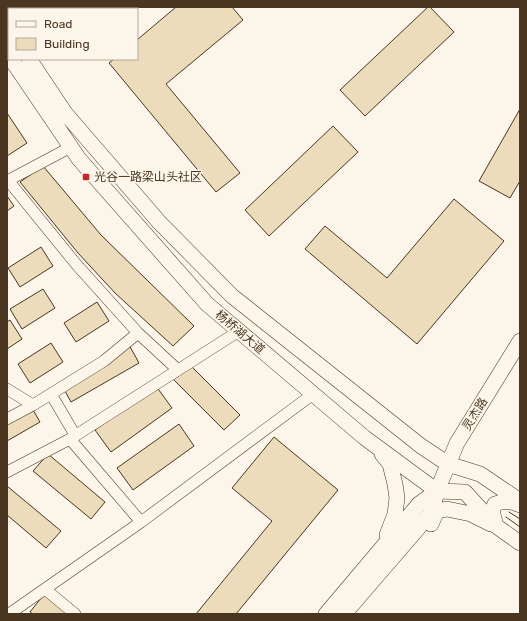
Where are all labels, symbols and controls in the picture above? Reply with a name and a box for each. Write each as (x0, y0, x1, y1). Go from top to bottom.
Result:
legend (8, 8, 138, 60)
text: Road (44, 17, 72, 31)
text: Building (44, 37, 90, 51)
place label: 光谷一路梁山头社区 (94, 170, 202, 184)
marker: 光谷一路梁山头社区 (81, 172, 91, 182)
street label: 杨桥湖大道 (213, 307, 267, 357)
street label: 灵杰路 (460, 395, 490, 433)

